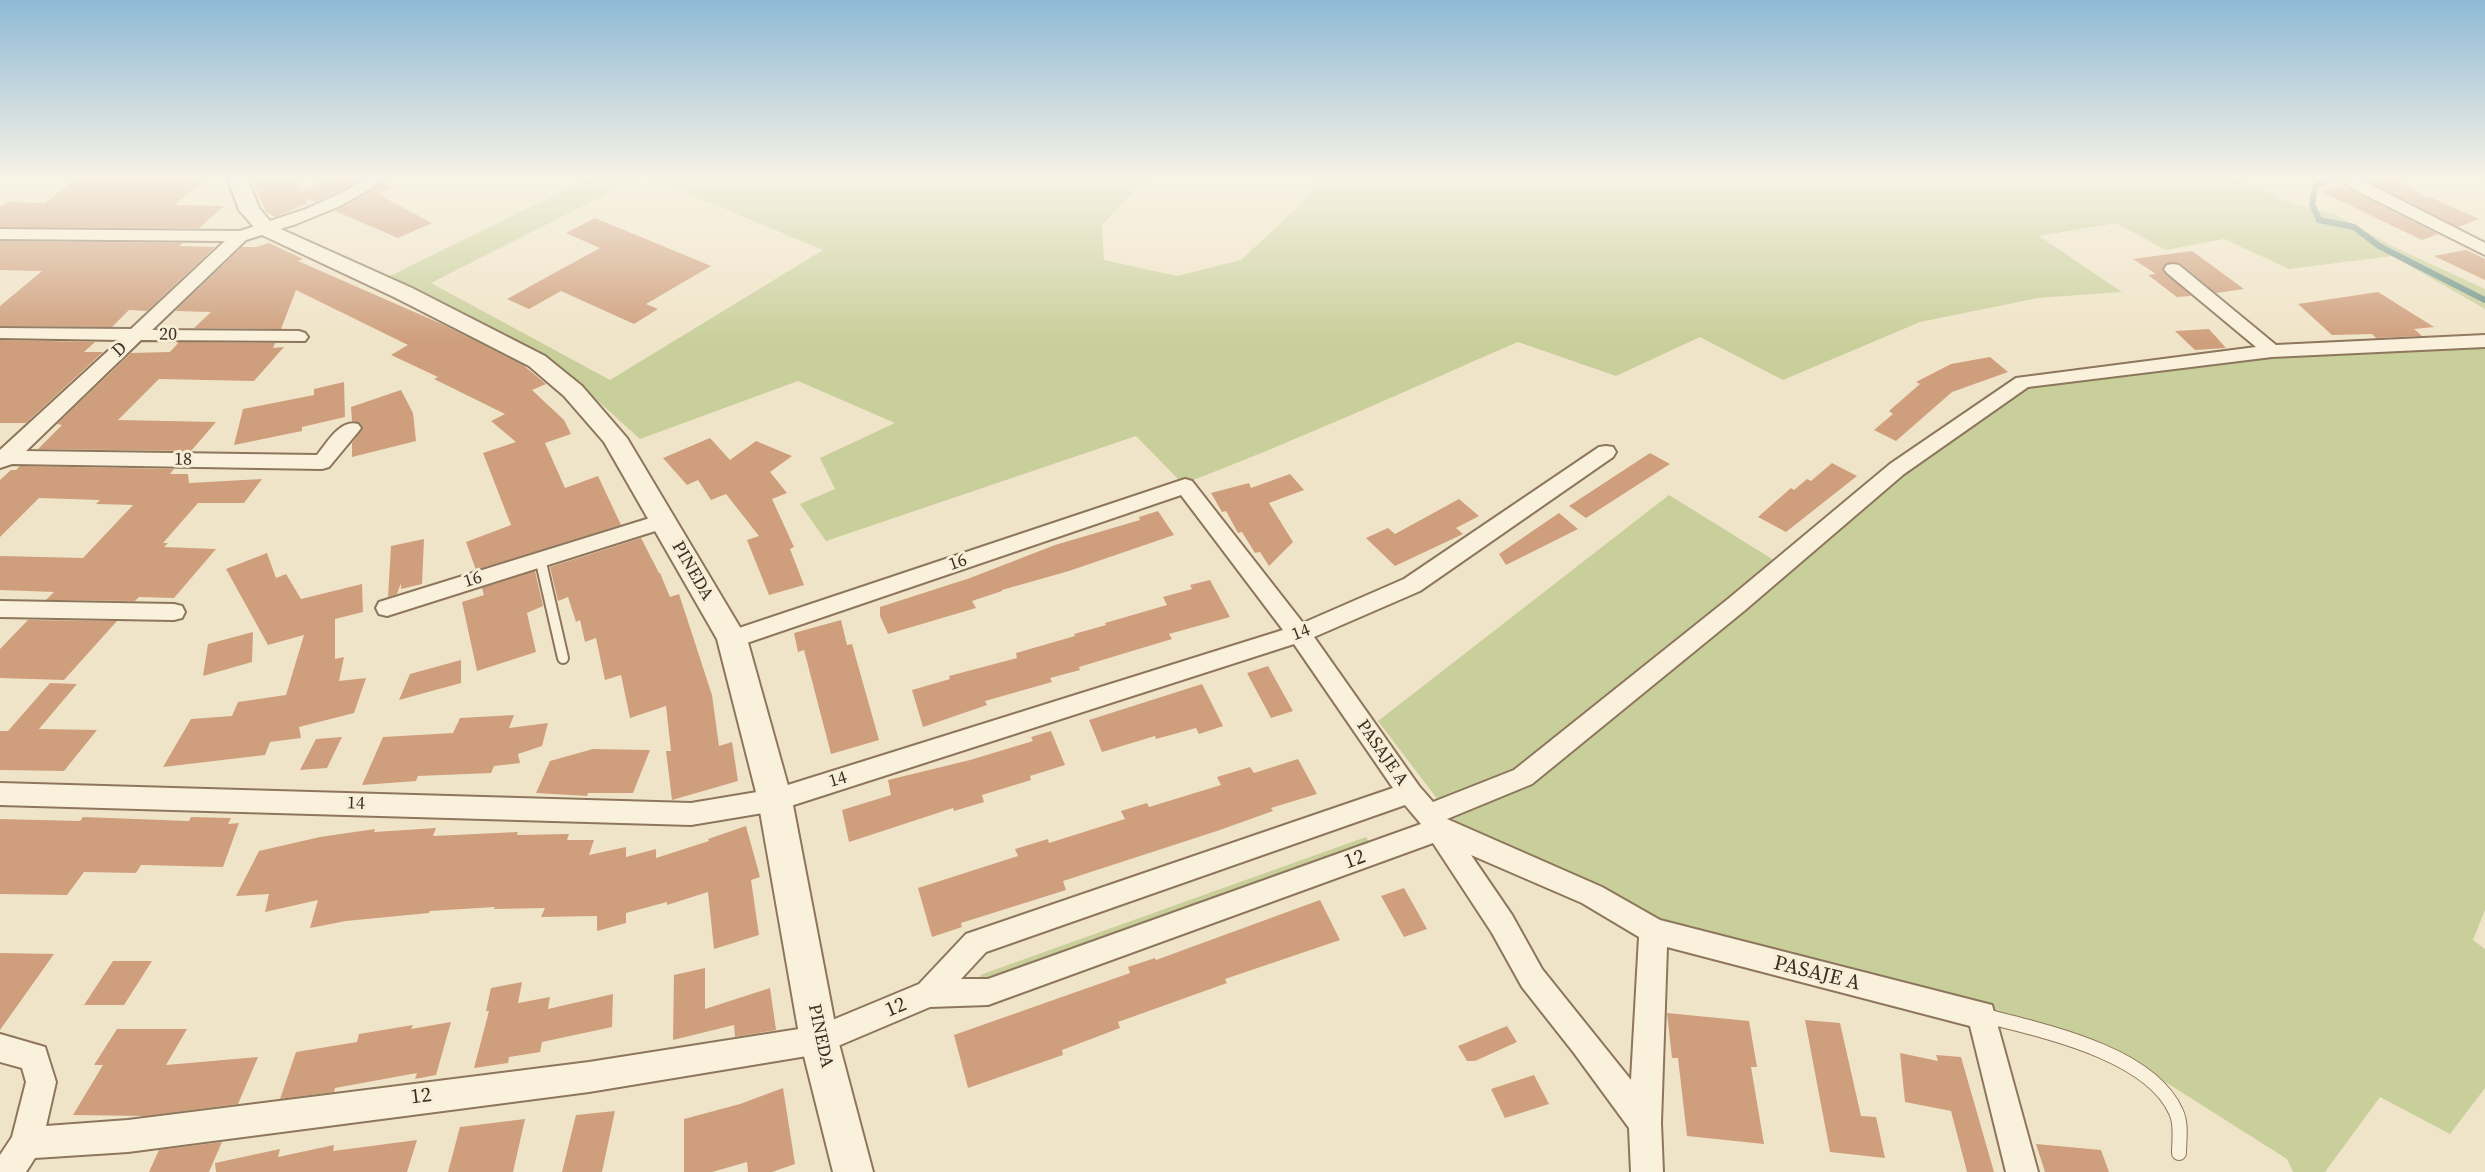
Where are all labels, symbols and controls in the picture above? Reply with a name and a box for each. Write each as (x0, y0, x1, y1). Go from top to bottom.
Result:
street label: 20 (159, 324, 177, 346)
street label: D (108, 338, 132, 362)
street label: 18 (174, 449, 192, 471)
street label: PINEDA (666, 538, 718, 604)
street label: 16 (946, 550, 970, 576)
street label: 16 (461, 567, 485, 593)
street label: 14 (1289, 620, 1313, 646)
street label: PASAJE A (1351, 716, 1413, 790)
street label: 14 (826, 767, 850, 793)
street label: 14 (347, 793, 365, 815)
street label: 12 (1341, 845, 1369, 875)
street label: PASAJE A (1771, 951, 1863, 997)
street label: 12 (881, 992, 911, 1024)
street label: PINEDA (803, 1002, 837, 1070)
street label: 12 (409, 1083, 433, 1111)

